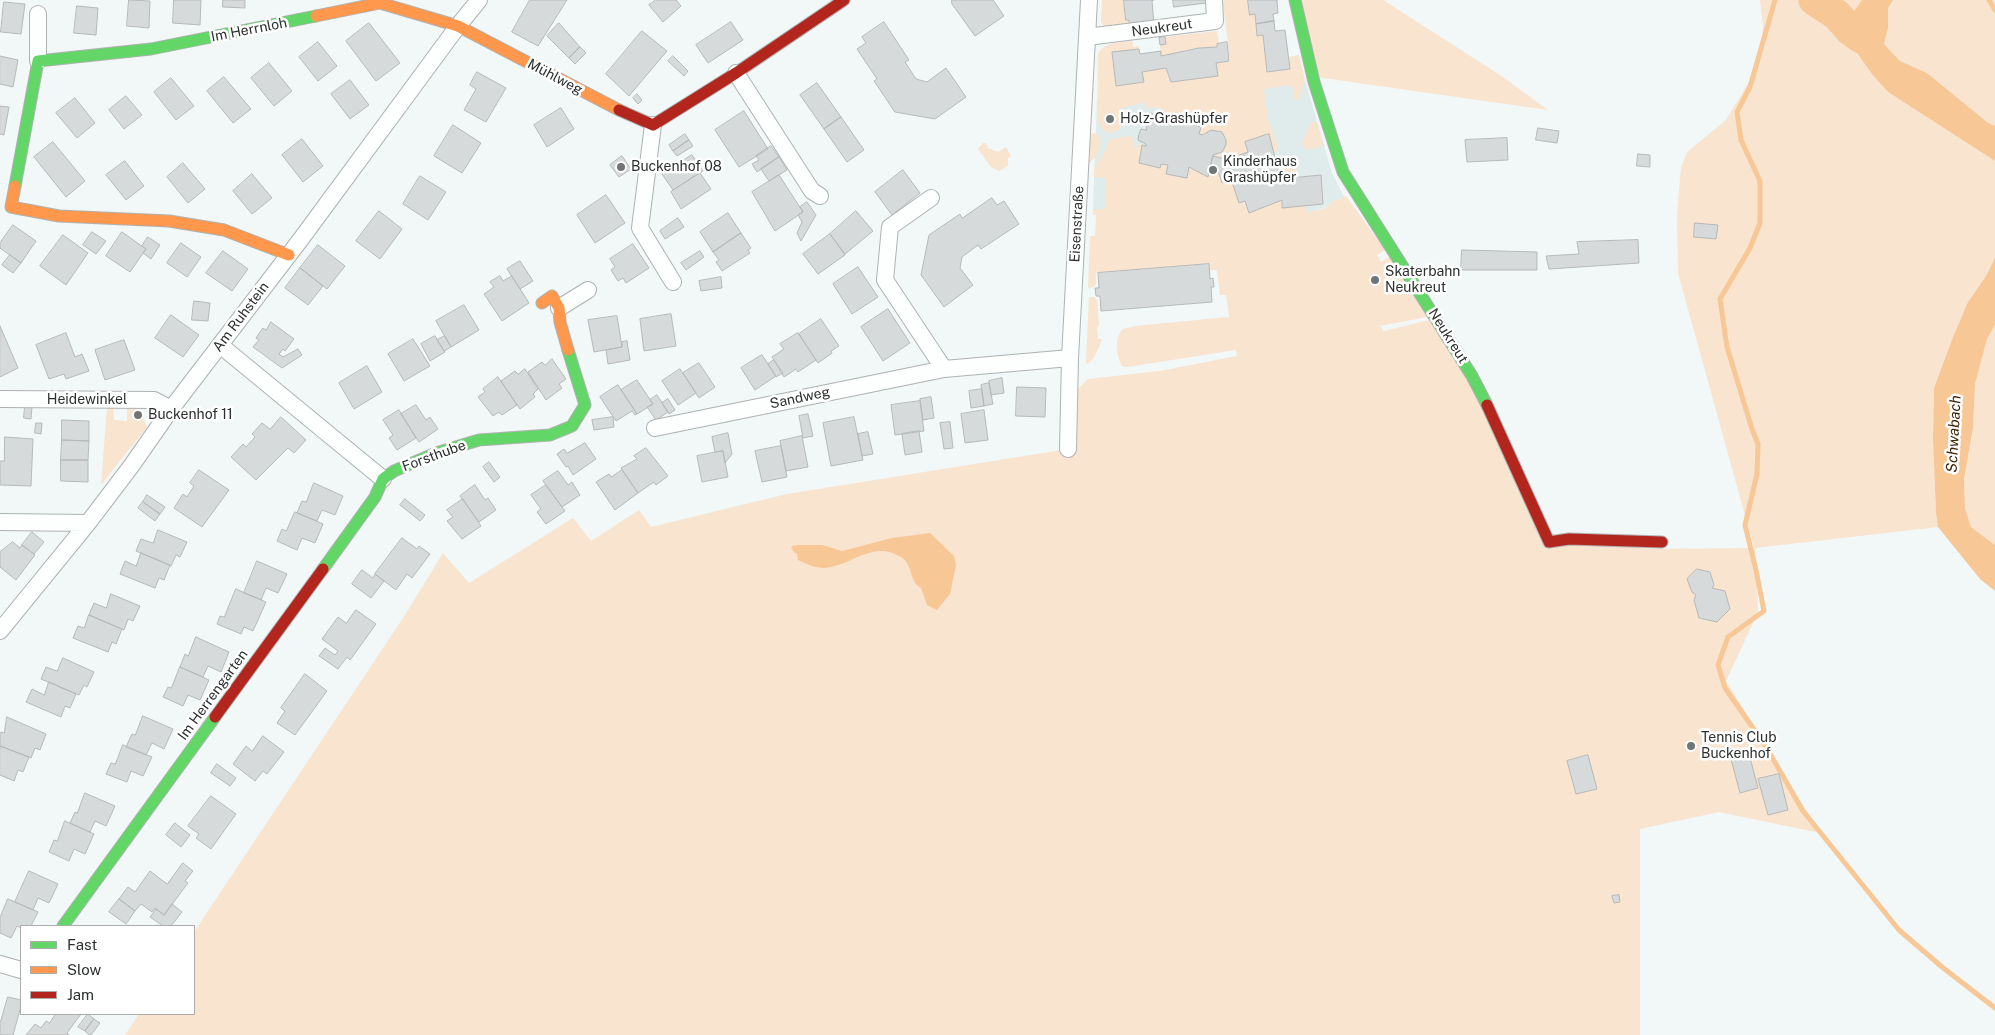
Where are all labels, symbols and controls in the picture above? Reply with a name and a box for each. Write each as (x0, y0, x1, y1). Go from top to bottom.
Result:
street label: Im Herrnloh (210, 14, 288, 46)
street label: Neukreut (1130, 15, 1194, 41)
street label: Mühlweg (525, 55, 585, 99)
place label: Holz-Grashüpfer (1120, 111, 1228, 127)
marker: Holz-Grashüpfer (1104, 113, 1116, 125)
place label: Kinderhaus Grashüpfer (1223, 154, 1297, 186)
place label: Buckenhof 08 (631, 159, 722, 175)
marker: Buckenhof 08 (615, 161, 627, 173)
marker: Kinderhaus Grashüpfer (1207, 164, 1219, 176)
street label: Eisenstraße (1067, 185, 1087, 263)
place label: Skaterbahn Neukreut (1385, 264, 1460, 296)
marker: Skaterbahn Neukreut (1369, 274, 1381, 286)
street label: Am Ruhstein (209, 279, 273, 355)
street label: Neukreut (1425, 306, 1471, 366)
street label: Sandweg (768, 383, 832, 413)
street label: Heidewinkel (47, 392, 127, 408)
water label: Schwabach (1943, 395, 1965, 473)
place label: Buckenhof 11 (148, 407, 233, 423)
marker: Buckenhof 11 (132, 409, 144, 421)
street label: Forsthube (400, 437, 468, 475)
street label: Im Herrengarten (175, 647, 251, 743)
place label: Tennis Club Buckenhof (1701, 730, 1777, 762)
marker: Tennis Club Buckenhof (1685, 740, 1697, 752)
legend (20, 925, 195, 1015)
text: Fast (67, 936, 97, 953)
text: Slow (67, 961, 101, 978)
text: Jam (67, 986, 94, 1003)

